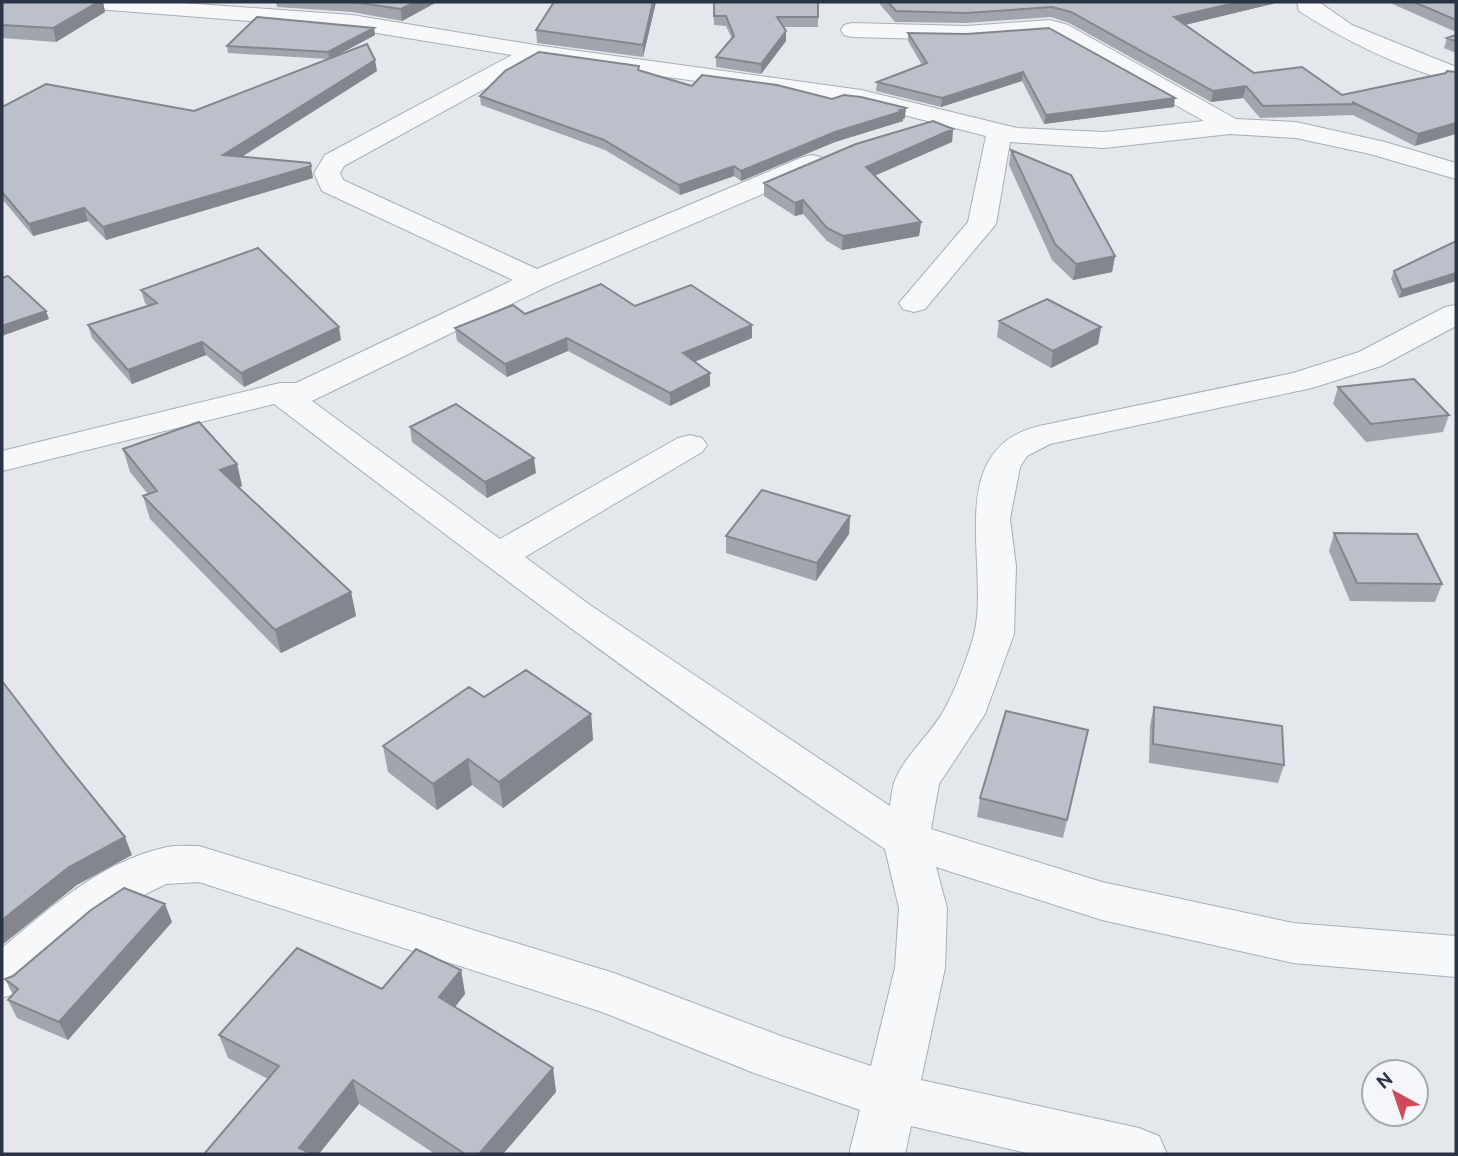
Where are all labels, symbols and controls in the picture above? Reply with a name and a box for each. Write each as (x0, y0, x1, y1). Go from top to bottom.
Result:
north arrow (1360, 1058, 1430, 1128)
text: N (1372, 1067, 1397, 1093)

